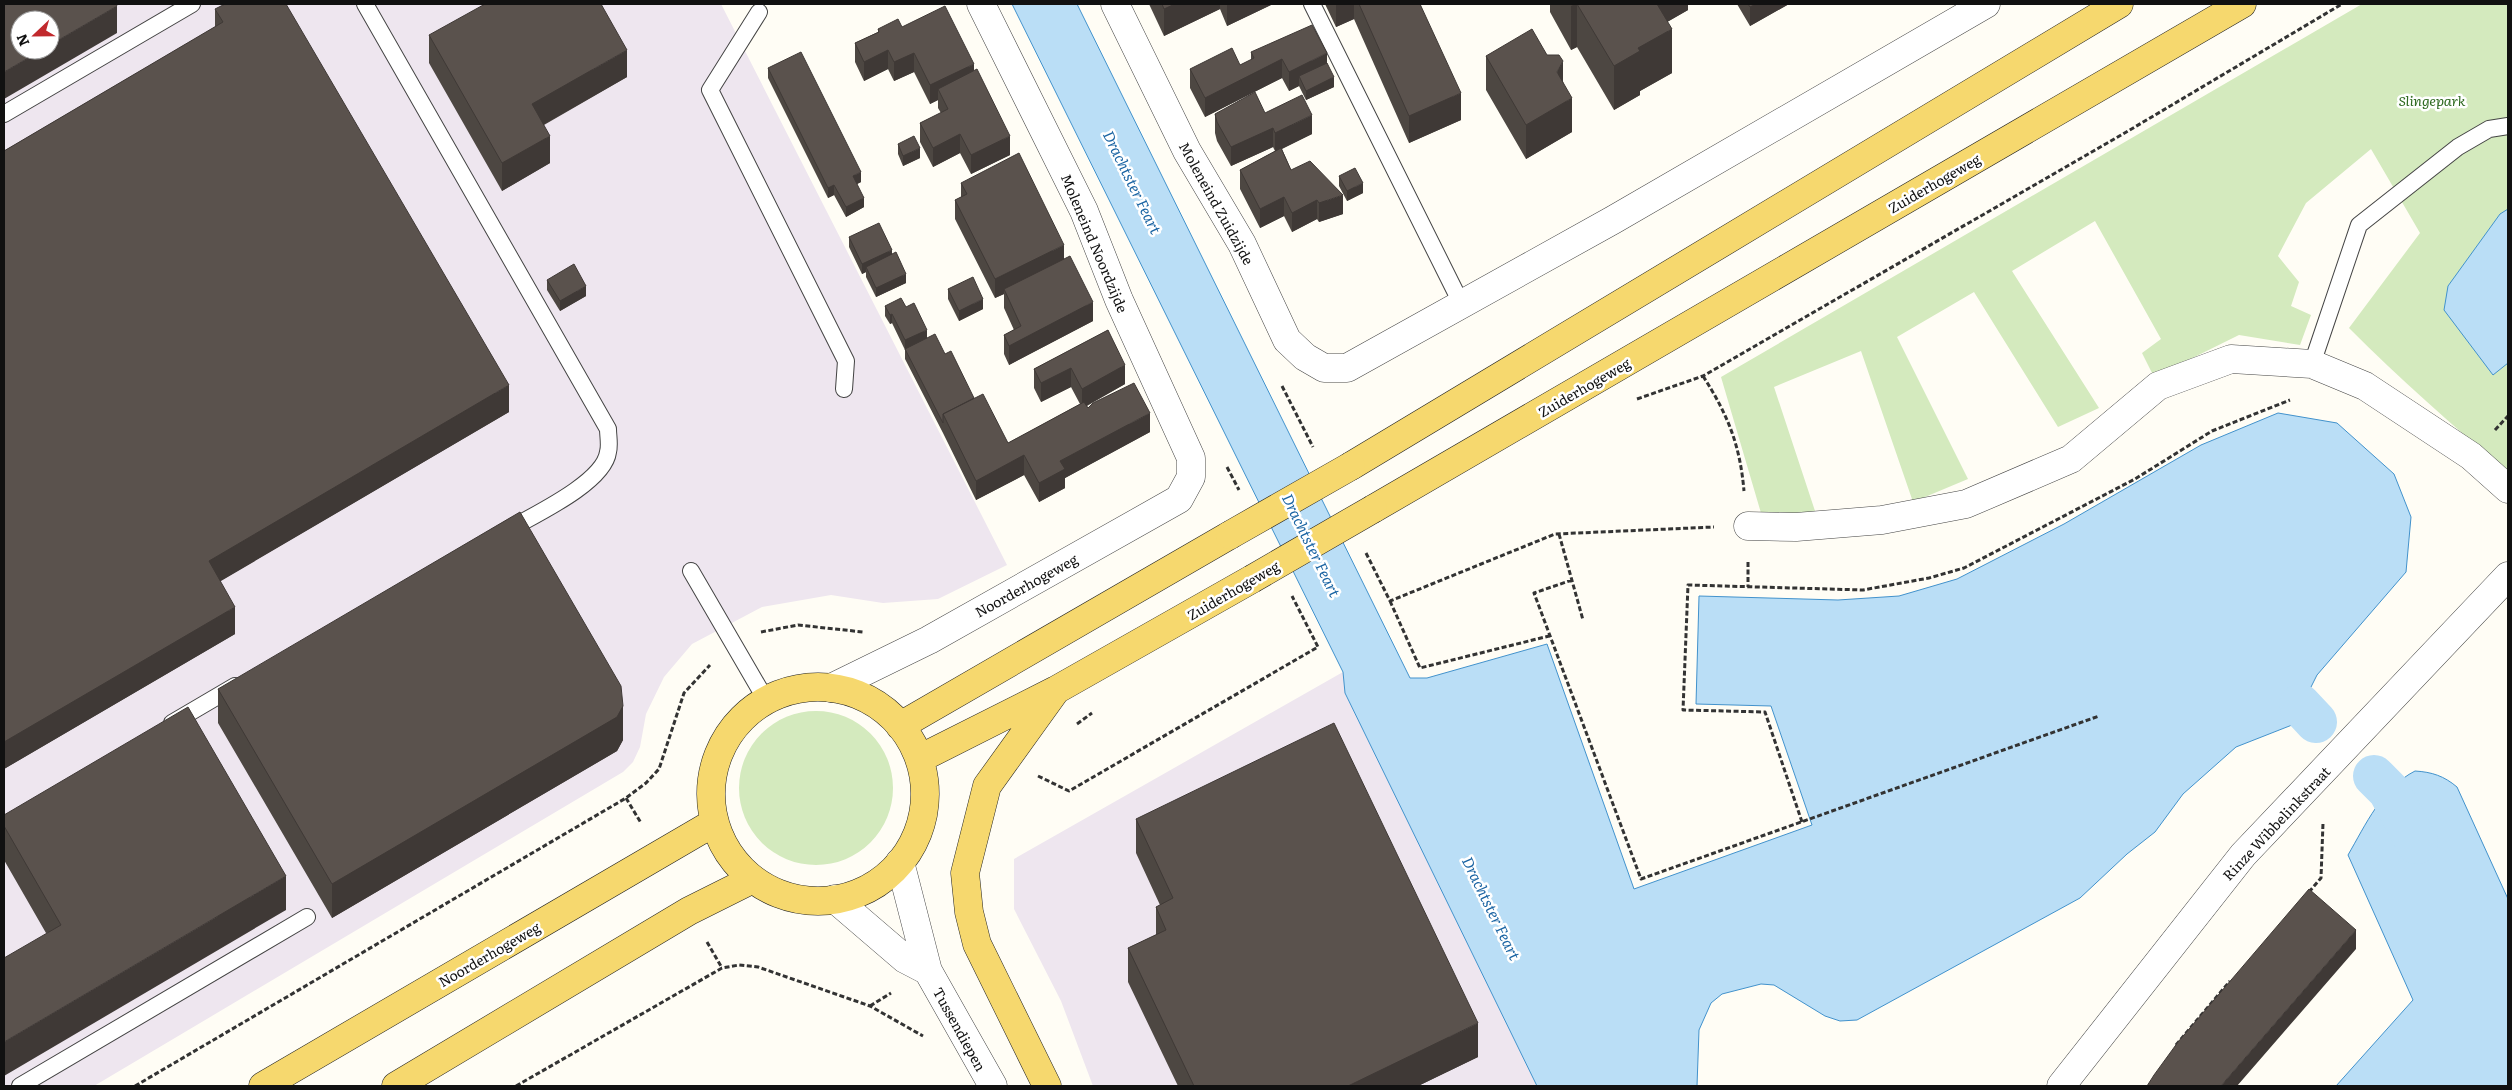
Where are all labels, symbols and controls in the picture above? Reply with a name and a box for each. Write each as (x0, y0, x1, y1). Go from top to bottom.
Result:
north arrow (10, 10, 60, 60)
text: N (10, 31, 33, 49)
park label: Slingepark (2398, 90, 2466, 110)
water label: Drachtster Feart (1098, 126, 1168, 238)
street label: Moleneind Zuidzijde (1175, 138, 1259, 268)
street label: Zuiderhogeweg (1884, 148, 1984, 218)
street label: Moleneind Noordzijde (1057, 171, 1133, 315)
street label: Zuiderhogeweg (1534, 352, 1634, 422)
water label: Drachtster Feart (1277, 489, 1347, 601)
street label: Noorderhogeweg (971, 548, 1081, 622)
street label: Zuiderhogeweg (1183, 555, 1283, 625)
street label: Rinze Wibbelinkstraat (2218, 761, 2335, 885)
water label: Drachtster Feart (1457, 852, 1527, 964)
street label: Noorderhogeweg (434, 917, 544, 991)
street label: Tussendiepen (929, 983, 991, 1075)

